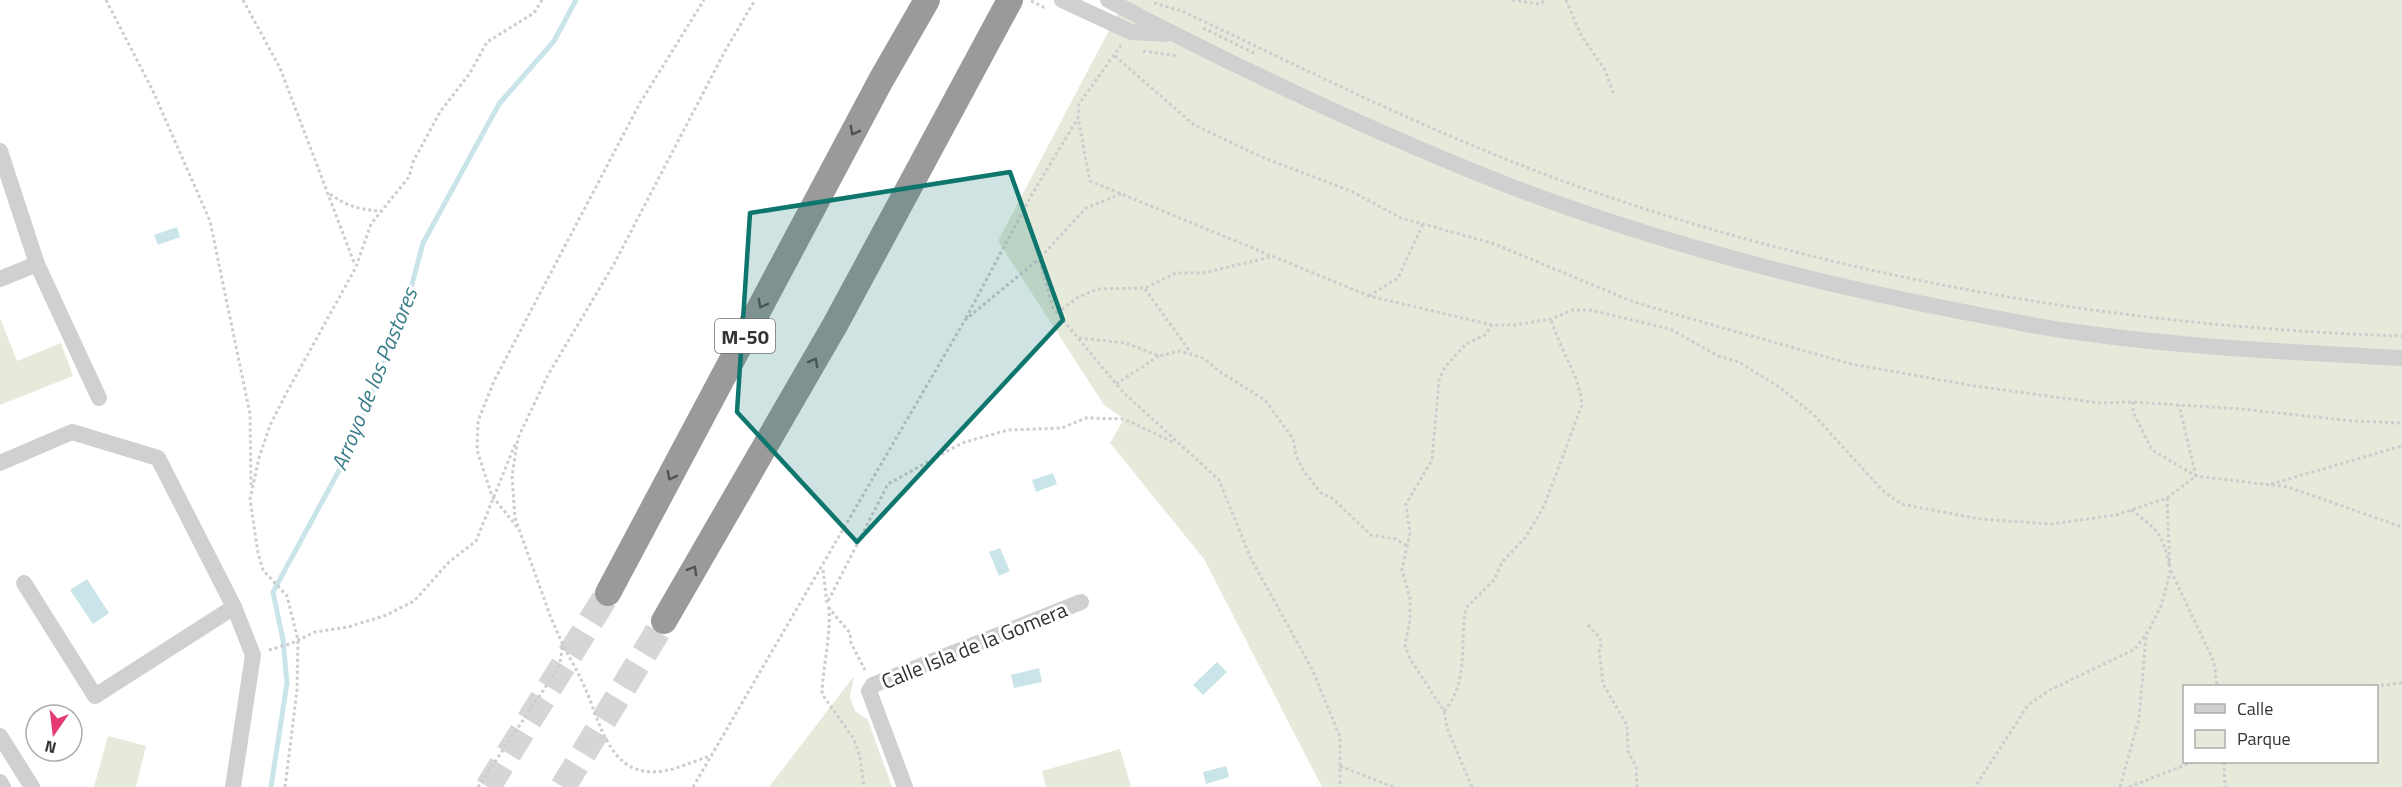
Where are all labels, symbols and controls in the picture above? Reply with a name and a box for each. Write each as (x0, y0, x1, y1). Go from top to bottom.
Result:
one-way arrow (849, 125, 861, 136)
water label: Arroyo de los Pastores (322, 281, 427, 475)
one-way arrow (758, 297, 769, 308)
road number: M-50 (715, 319, 775, 353)
one-way arrow (807, 358, 818, 368)
one-way arrow (667, 470, 678, 480)
one-way arrow (686, 566, 698, 576)
street label: Calle Isla de la Gomera (876, 593, 1072, 697)
legend (2183, 685, 2378, 763)
text: Calle (2237, 695, 2273, 722)
north arrow (24, 703, 84, 763)
text: Parque (2237, 725, 2291, 752)
text: N (42, 735, 59, 761)

